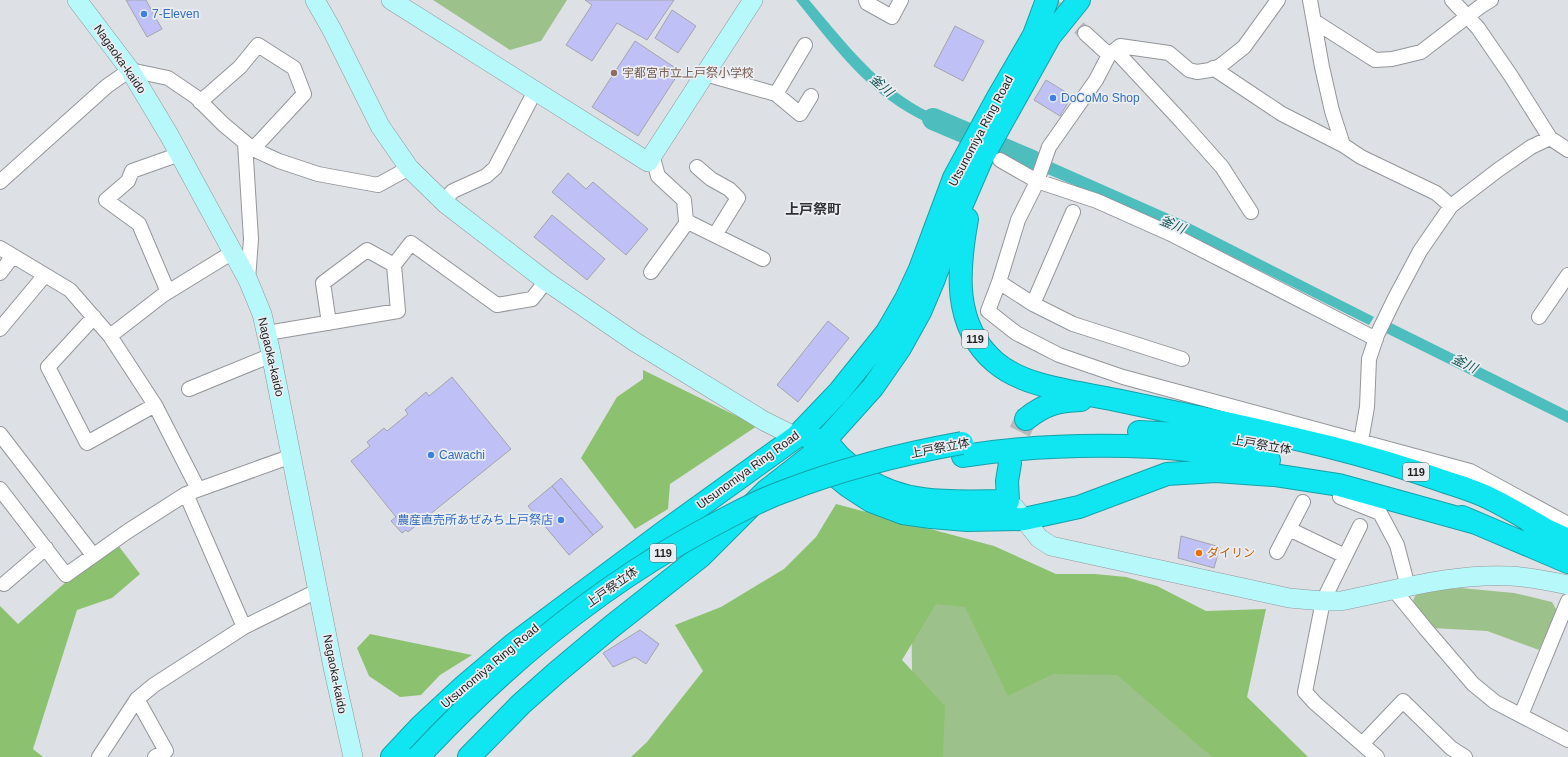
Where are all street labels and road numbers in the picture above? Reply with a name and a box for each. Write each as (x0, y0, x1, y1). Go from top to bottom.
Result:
street label: Nagaoka-kaido (91, 22, 149, 96)
street label: Utsunomiya Ring Road (946, 73, 1016, 189)
street label: Nagaoka-kaido (255, 316, 287, 398)
road number: 119 (962, 330, 988, 348)
street label: Utsunomiya Ring Road (694, 428, 802, 512)
street label: 上戸祭立体 (1231, 433, 1293, 457)
street label: 上戸祭立体 (909, 435, 971, 461)
road number: 119 (1403, 463, 1429, 481)
road number: 119 (650, 544, 676, 562)
street label: 上戸祭立体 (583, 564, 641, 610)
street label: Utsunomiya Ring Road (438, 621, 542, 711)
street label: Nagaoka-kaido (320, 633, 350, 715)

